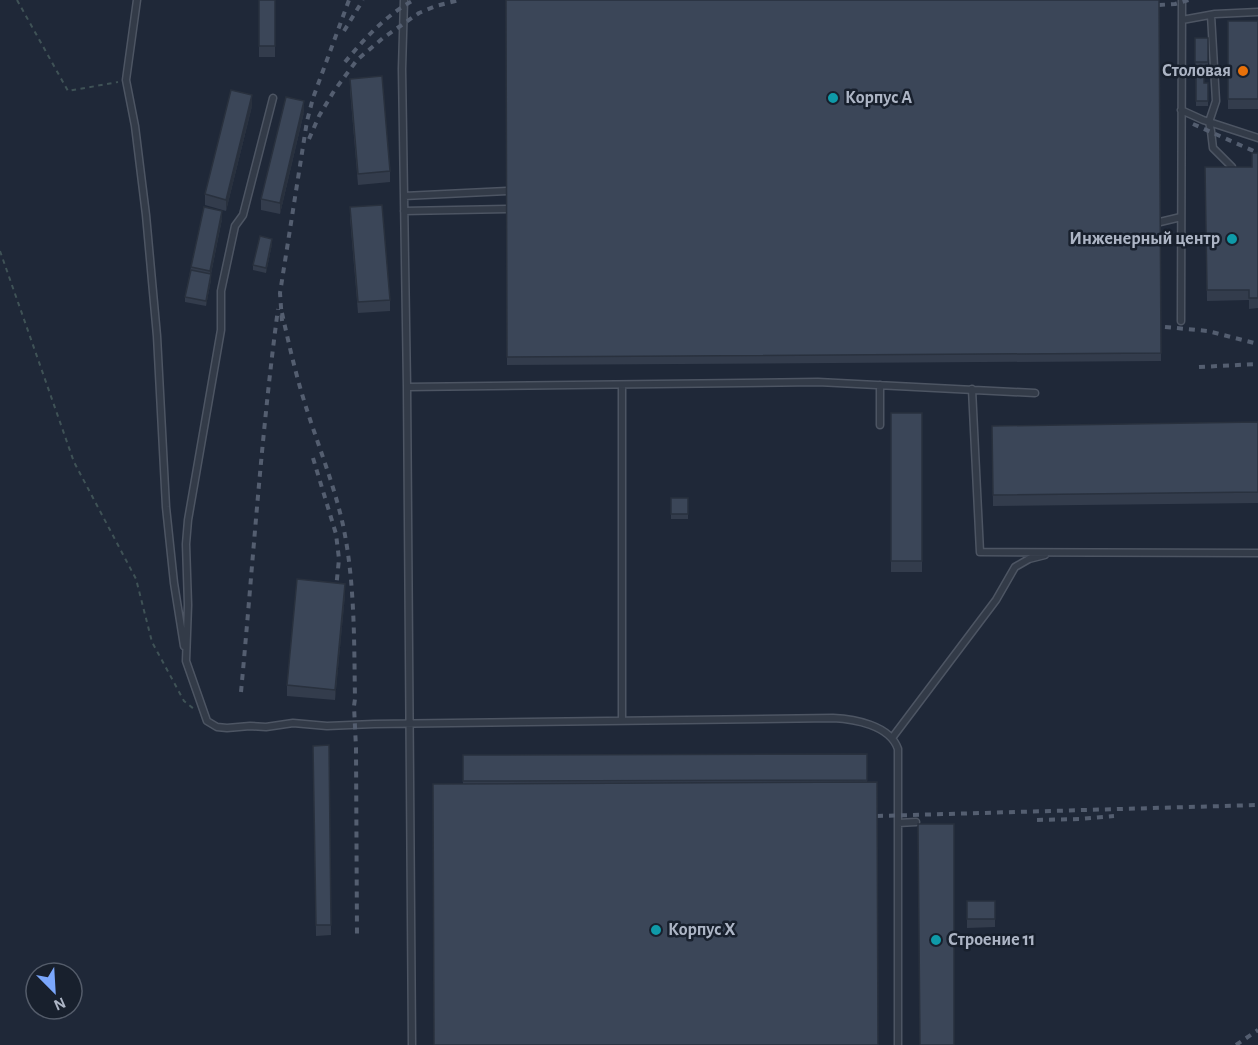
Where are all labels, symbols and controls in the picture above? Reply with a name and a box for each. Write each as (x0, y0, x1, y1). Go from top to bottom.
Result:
place label: Столовая (1162, 62, 1231, 80)
marker: Столовая (1236, 64, 1250, 78)
place label: Корпус А (845, 89, 912, 107)
marker: Корпус А (826, 91, 840, 105)
place label: Инженерный центр (1069, 230, 1220, 248)
marker: Инженерный центр (1225, 232, 1239, 246)
place label: Корпус Х (668, 921, 735, 939)
marker: Корпус Х (649, 923, 663, 937)
place label: Строение 11 (948, 931, 1035, 949)
marker: Строение 11 (929, 933, 943, 947)
north arrow (24, 961, 84, 1021)
text: N (51, 994, 68, 1013)

